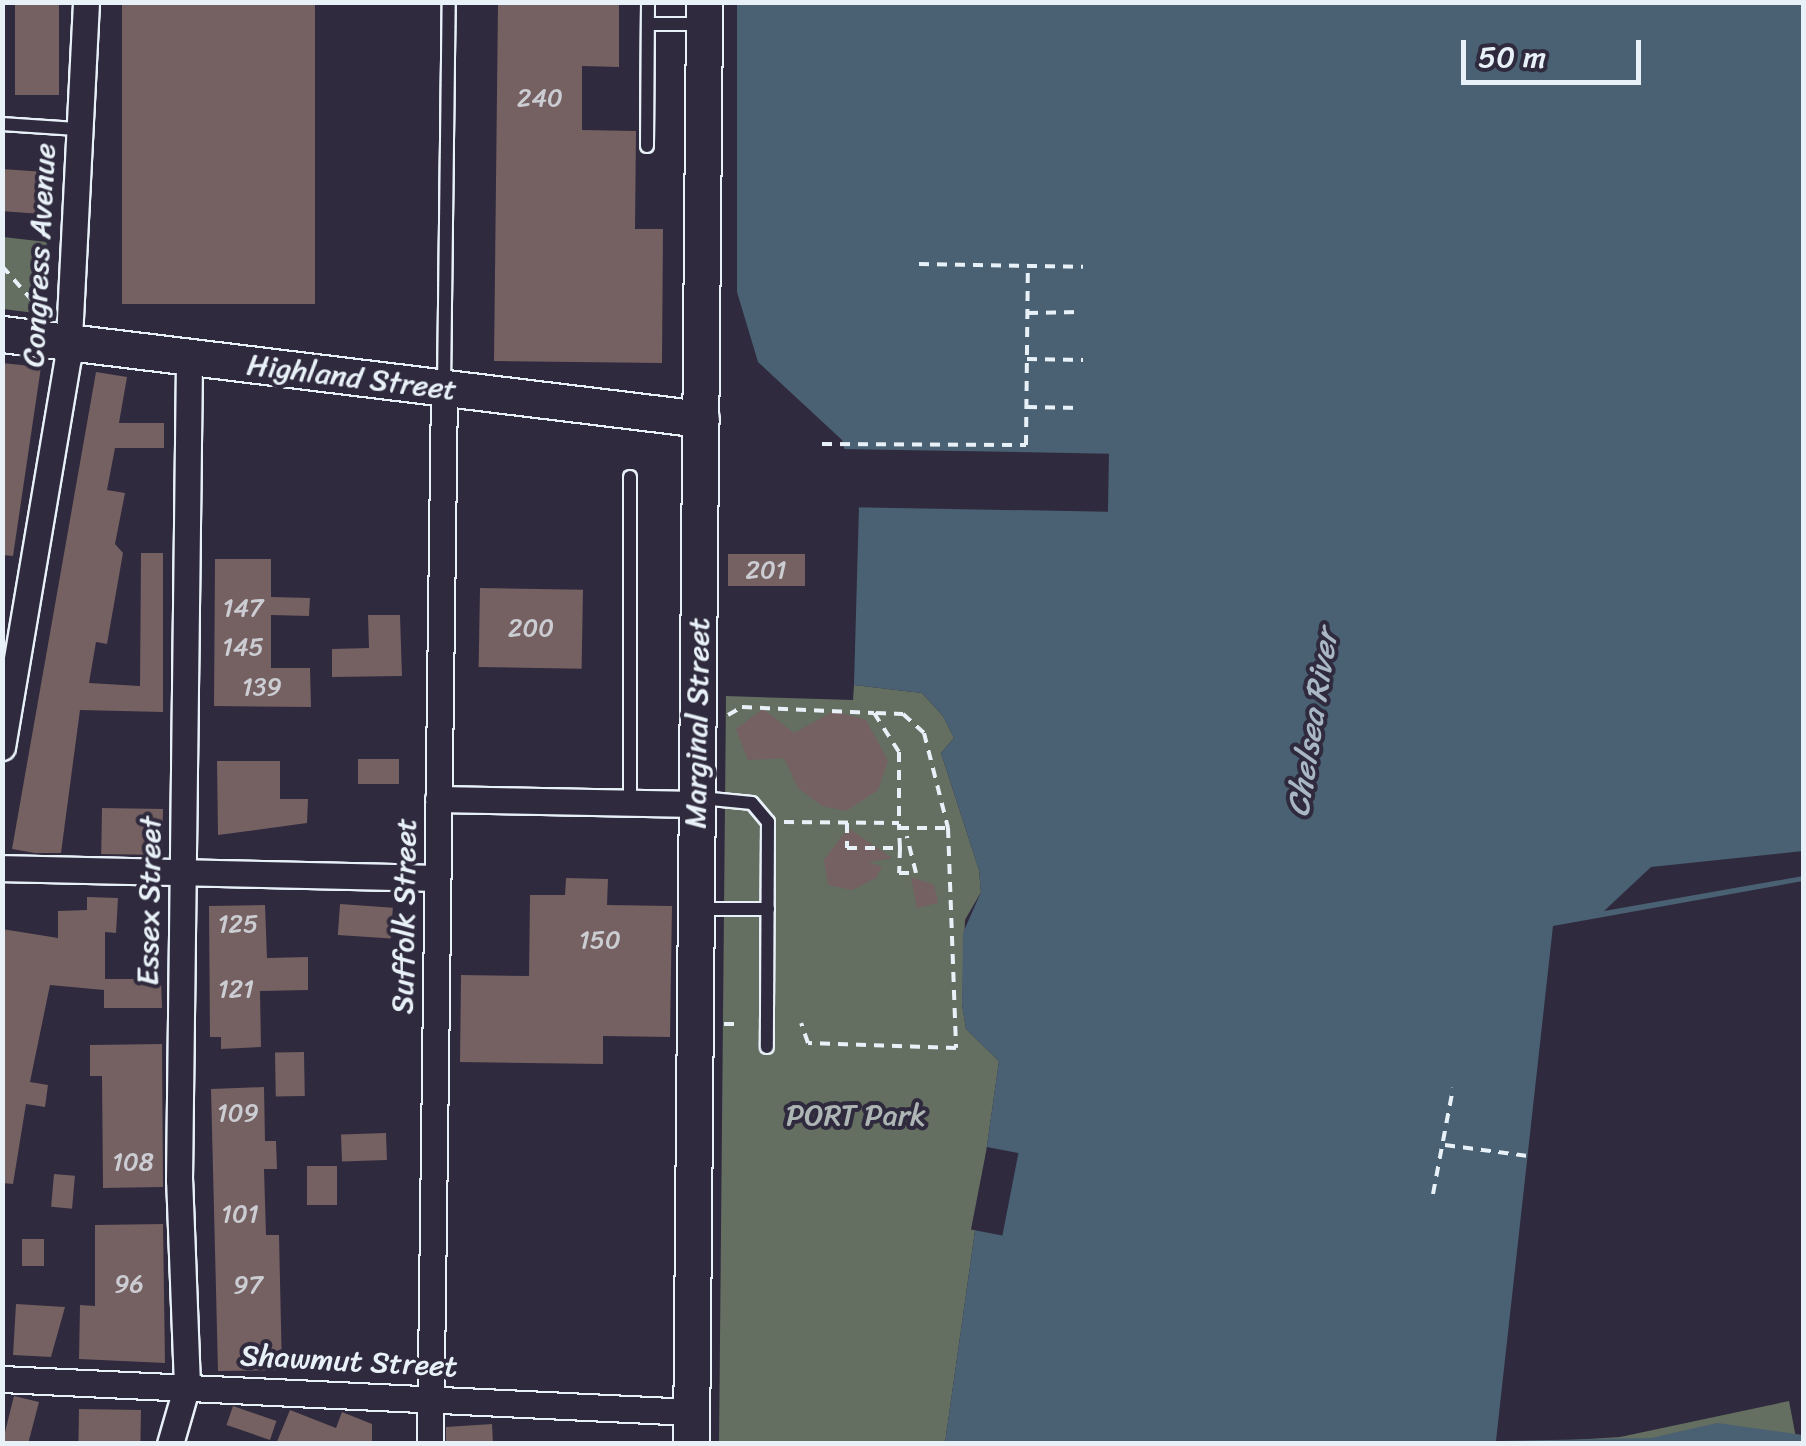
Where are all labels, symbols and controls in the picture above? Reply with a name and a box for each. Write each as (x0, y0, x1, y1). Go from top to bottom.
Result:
scale bar (1466, 20, 1646, 82)
text: 50 m (1478, 30, 1546, 84)
house number: 240 (517, 83, 563, 113)
street label: Congress Avenue (15, 142, 63, 368)
street label: Highland Street (245, 346, 459, 408)
house number: 201 (746, 555, 786, 585)
house number: 147 (223, 593, 263, 623)
house number: 200 (508, 613, 554, 643)
street label: Marginal Street (677, 618, 717, 828)
water label: Chelsea River (1279, 627, 1347, 819)
house number: 145 (222, 632, 264, 662)
house number: 139 (242, 672, 282, 702)
street label: Essex Street (130, 816, 168, 986)
street label: Suffolk Street (384, 818, 424, 1014)
house number: 125 (218, 909, 258, 939)
house number: 150 (579, 925, 621, 955)
house number: 121 (218, 974, 254, 1004)
park label: PORT Park (786, 1097, 926, 1133)
house number: 109 (217, 1098, 259, 1128)
house number: 108 (112, 1147, 154, 1177)
house number: 101 (221, 1199, 259, 1229)
house number: 96 (114, 1269, 144, 1299)
house number: 97 (233, 1270, 263, 1300)
street label: Shawmut Street (239, 1337, 459, 1385)

